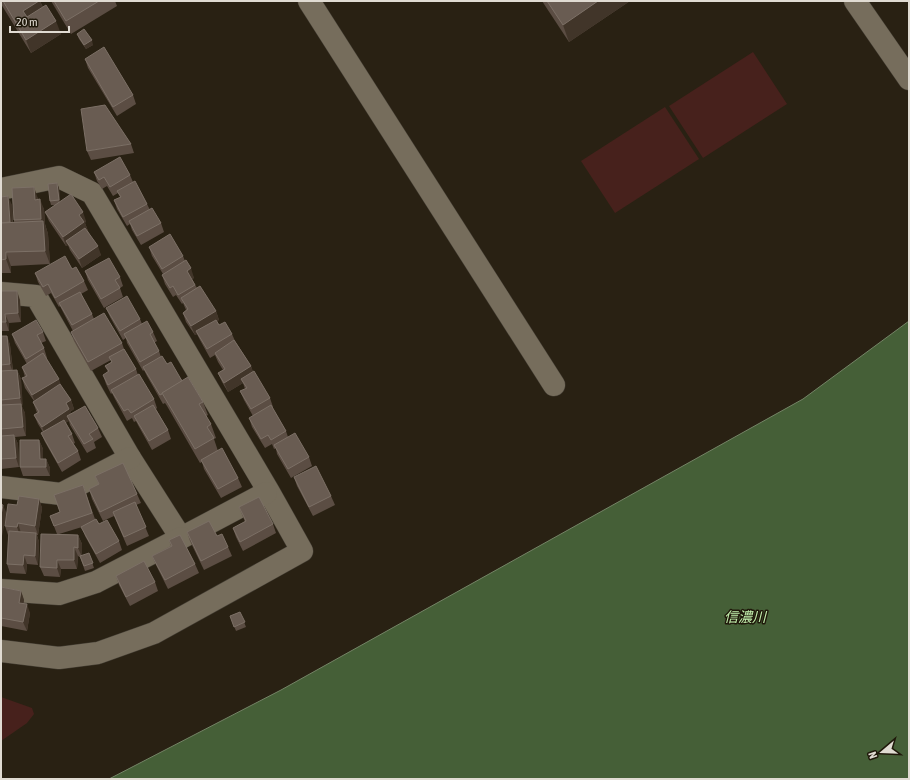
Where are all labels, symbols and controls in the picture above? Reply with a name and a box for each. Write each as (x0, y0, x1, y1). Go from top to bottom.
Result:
scale bar (10, 8, 69, 34)
text: 20 m (16, 15, 38, 29)
water label: 信濃川 (724, 609, 768, 625)
north arrow (862, 732, 902, 772)
text: N (866, 750, 879, 760)

